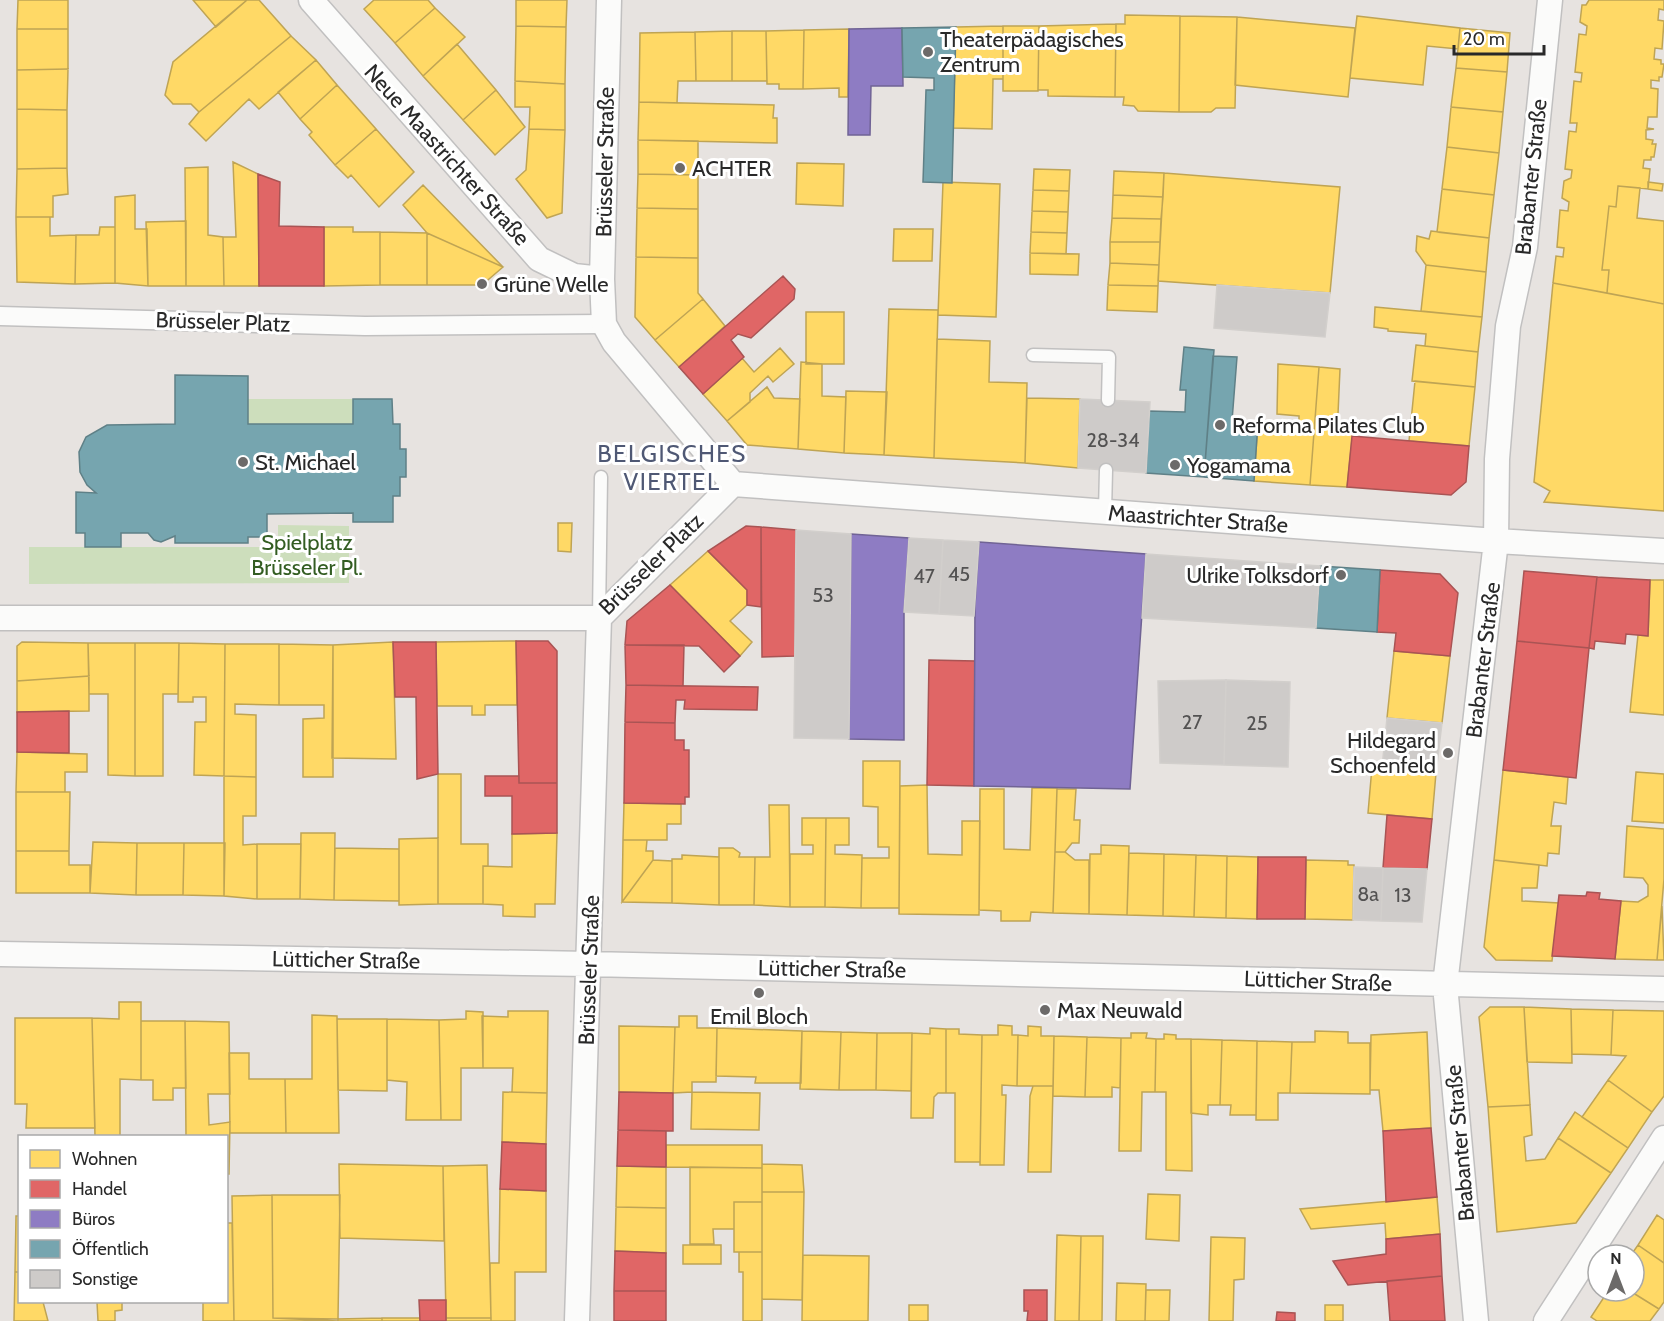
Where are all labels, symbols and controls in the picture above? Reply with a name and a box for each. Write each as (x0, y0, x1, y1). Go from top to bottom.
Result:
scale bar (1454, 18, 1544, 56)
place label: Theaterpädagisches Zentrum (940, 26, 1124, 78)
text: 20 m (1463, 28, 1505, 50)
marker: Theaterpädagisches Zentrum (921, 45, 935, 59)
street label: Neue Maastrichter Straße (358, 59, 536, 251)
street label: Brüsseler Straße (590, 87, 620, 237)
street label: Brabanter Straße (1509, 98, 1553, 256)
place label: ACHTER (692, 155, 772, 182)
marker: ACHTER (673, 161, 687, 175)
place label: Grüne Welle (494, 271, 608, 298)
marker: Grüne Welle (475, 277, 489, 291)
street label: Brüsseler Platz (155, 306, 291, 338)
place label: Reforma Pilates Club (1232, 412, 1425, 439)
marker: Reforma Pilates Club (1213, 418, 1227, 432)
house number: 28-34 (1086, 428, 1140, 452)
district label: BELGISCHES VIERTEL (597, 439, 747, 496)
place label: St. Michael (255, 449, 357, 476)
place label: Yogamama (1186, 452, 1291, 479)
marker: St. Michael (236, 455, 250, 469)
marker: Yogamama (1168, 458, 1182, 472)
street label: Maastrichter Straße (1107, 499, 1289, 539)
street label: Brüsseler Platz (593, 507, 709, 621)
park label: Spielplatz Brüsseler Pl. (251, 529, 363, 581)
house number: 45 (948, 562, 970, 586)
place label: Ulrike Tolksdorf (1186, 562, 1329, 589)
house number: 47 (913, 564, 935, 588)
marker: Ulrike Tolksdorf (1334, 568, 1348, 582)
street label: Brabanter Straße (1460, 580, 1506, 740)
house number: 53 (812, 583, 834, 607)
house number: 27 (1182, 710, 1202, 734)
house number: 25 (1246, 711, 1268, 735)
place label: Hildegard Schoenfeld (1330, 727, 1436, 779)
marker: Hildegard Schoenfeld (1441, 746, 1455, 760)
house number: 8a (1357, 882, 1379, 906)
house number: 13 (1394, 883, 1412, 907)
street label: Brüsseler Straße (573, 894, 605, 1046)
street label: Lütticher Straße (272, 945, 420, 975)
street label: Lütticher Straße (758, 954, 906, 984)
street label: Lütticher Straße (1244, 965, 1392, 997)
marker: Emil Bloch (752, 986, 766, 1000)
place label: Max Neuwald (1057, 997, 1182, 1024)
place label: Emil Bloch (710, 1003, 808, 1030)
marker: Max Neuwald (1038, 1003, 1052, 1017)
street label: Brabanter Straße (1440, 1064, 1480, 1222)
legend (18, 1135, 228, 1303)
text: Wohnen (72, 1148, 137, 1170)
text: Handel (72, 1178, 127, 1200)
text: Büros (72, 1208, 115, 1230)
text: Öffentlich (72, 1238, 149, 1260)
north arrow (1586, 1243, 1646, 1303)
text: N (1610, 1249, 1622, 1268)
text: Sonstige (72, 1268, 138, 1290)

